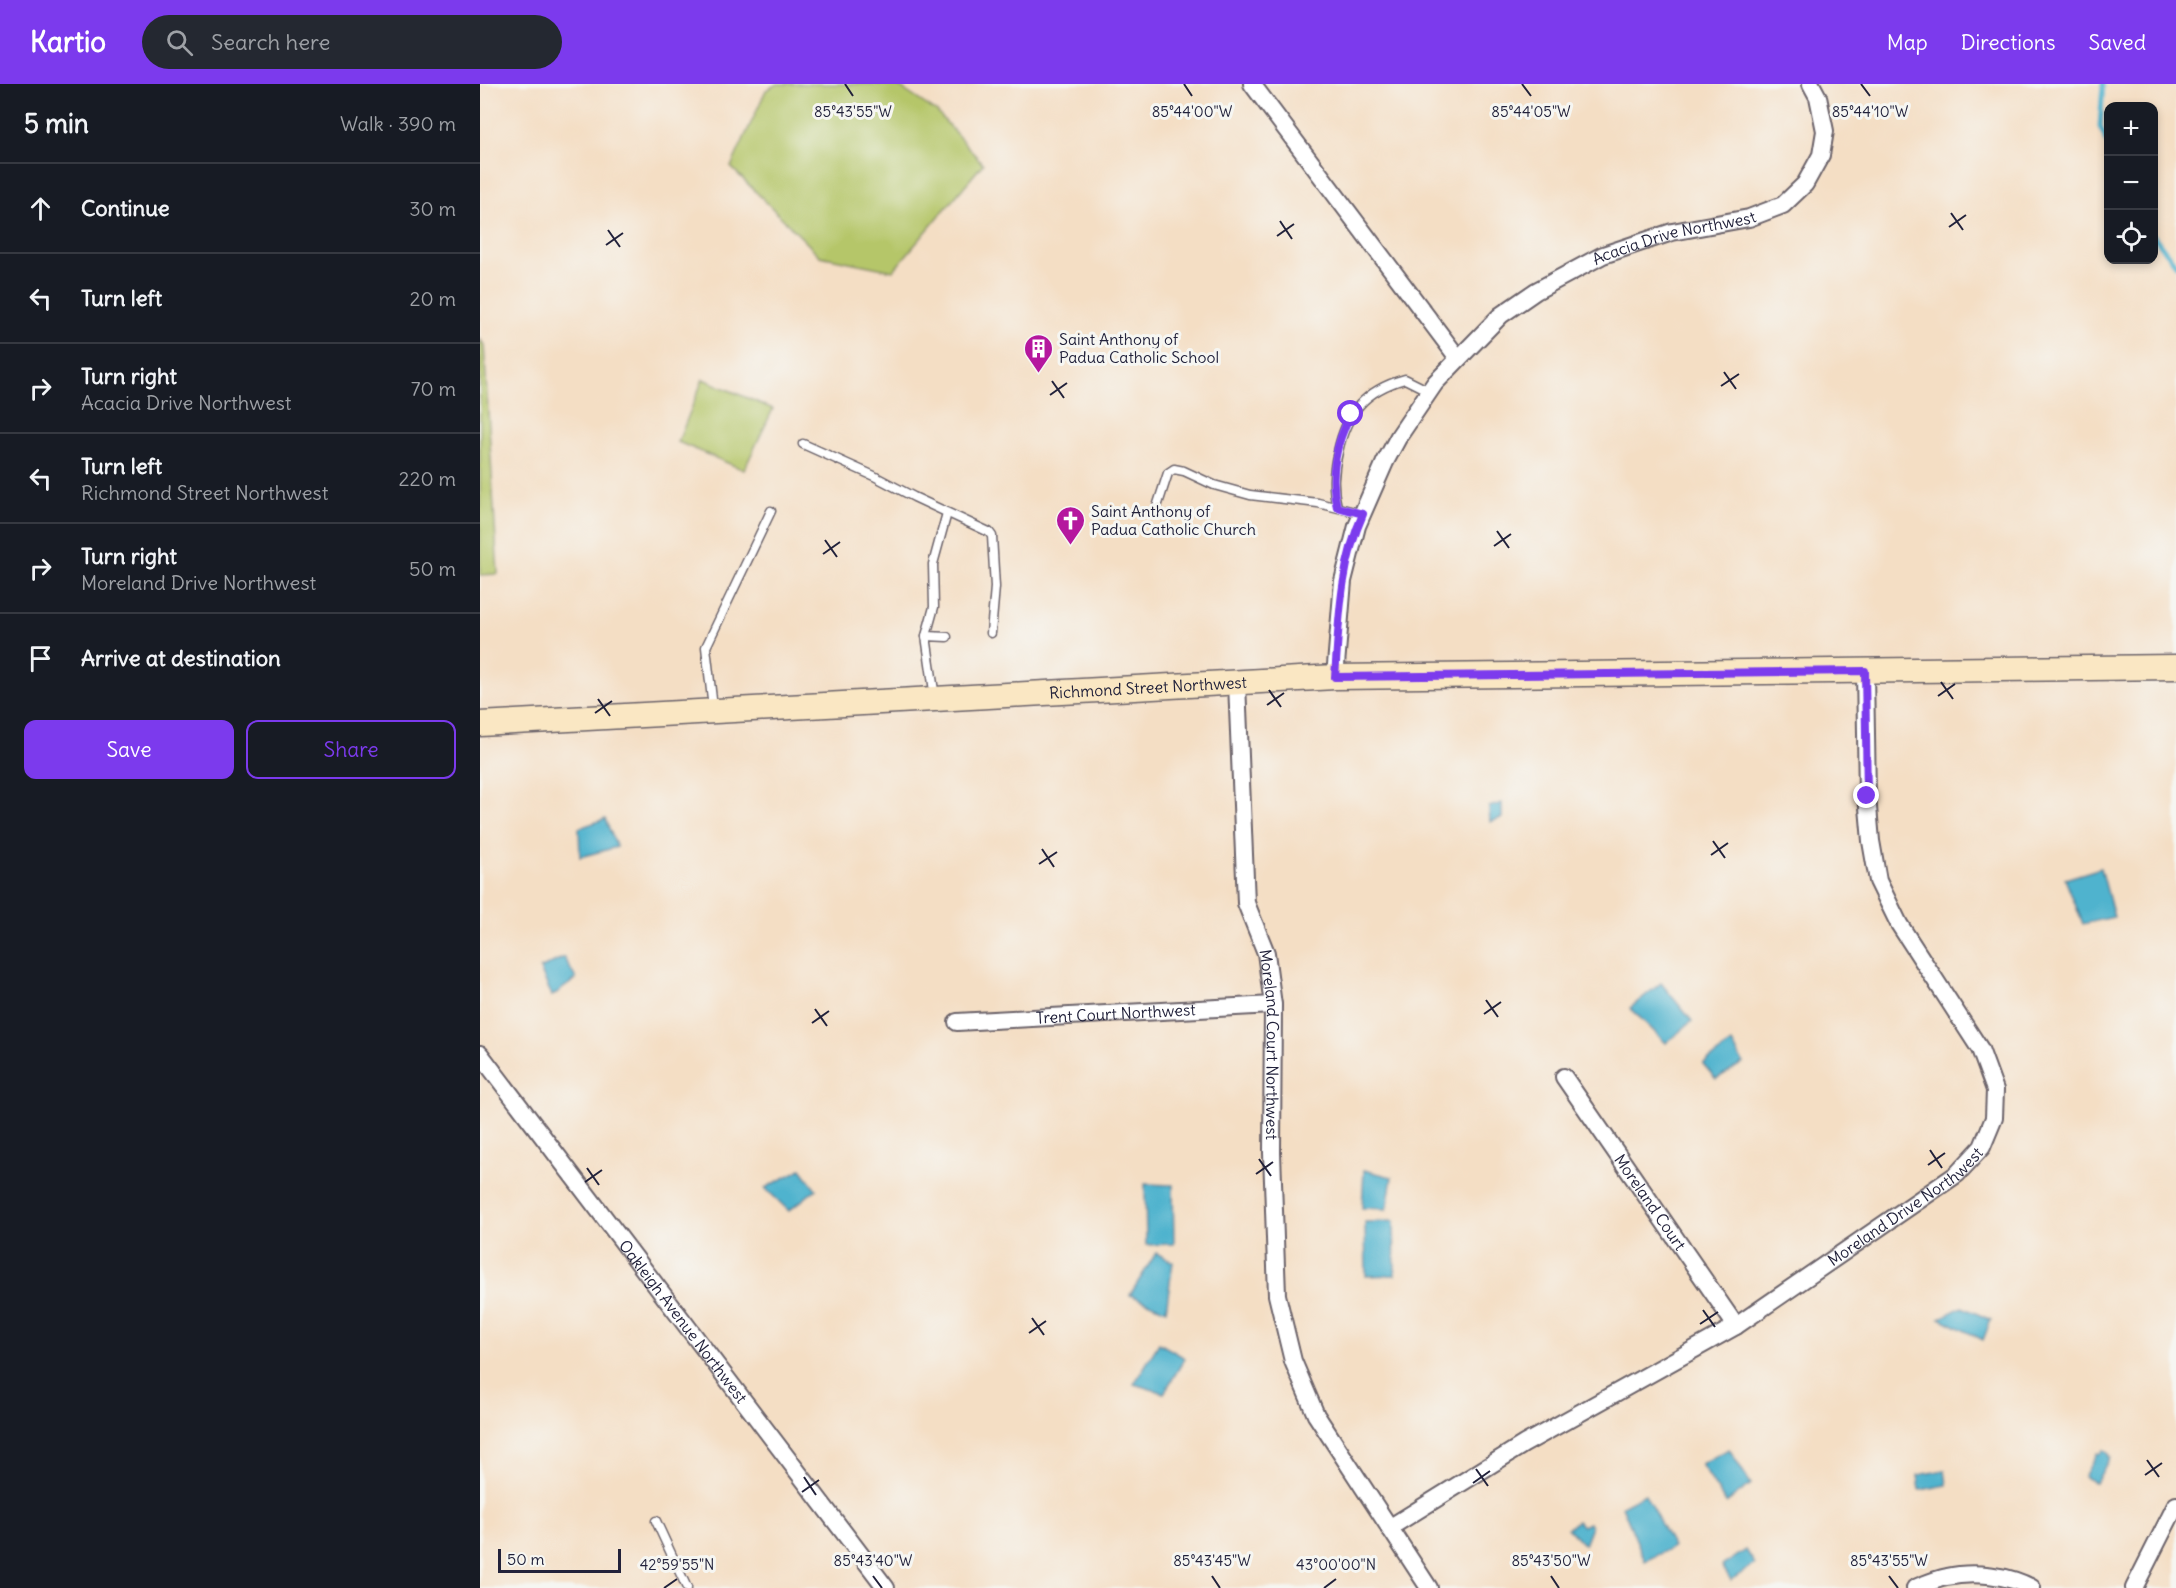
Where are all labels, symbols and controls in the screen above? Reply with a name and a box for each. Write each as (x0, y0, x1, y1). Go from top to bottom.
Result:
search box (142, 15, 562, 69)
text: Kartio (30, 24, 106, 60)
icon: search (163, 26, 196, 59)
text: Search here (211, 28, 330, 56)
text: Map (1887, 29, 1928, 56)
text: Directions (1961, 29, 2055, 56)
text: Saved (2088, 29, 2146, 56)
text: 85°43'55"W (814, 102, 892, 121)
text: 85°44'00"W (1152, 102, 1233, 121)
text: 85°44'05"W (1491, 102, 1571, 121)
text: 85°44'10"W (1832, 102, 1909, 121)
map controls (2104, 102, 2158, 264)
button: + (2104, 102, 2158, 156)
text: 5 min (24, 107, 89, 140)
text: Walk · 390 m (340, 111, 456, 136)
button: − (2104, 156, 2158, 210)
icon: ahead (24, 192, 57, 225)
text: Continue (81, 194, 170, 222)
text: 30 m (409, 196, 456, 221)
street label: Acacia Drive Northwest (1588, 206, 1759, 269)
button: locate (2104, 210, 2158, 264)
icon: left (24, 282, 57, 315)
text: Turn left (81, 284, 162, 312)
text: 20 m (410, 286, 456, 311)
place label: Saint Anthony of Padua Catholic School (1059, 329, 1219, 367)
building icon: Saint Anthony of Padua Catholic School (1022, 332, 1054, 374)
text: Turn right (81, 362, 177, 390)
icon: right (24, 372, 57, 405)
text: 70 m (411, 376, 456, 401)
text: Acacia Drive Northwest (81, 390, 292, 415)
route start (1337, 400, 1363, 426)
text: Turn left (81, 452, 162, 480)
icon: left (24, 462, 57, 495)
text: 220 m (399, 466, 456, 491)
text: Richmond Street Northwest (81, 480, 328, 505)
place label: Saint Anthony of Padua Catholic Church (1091, 501, 1256, 539)
church icon: Saint Anthony of Padua Catholic Church (1054, 504, 1086, 546)
text: Turn right (81, 542, 177, 570)
icon: right (24, 552, 57, 585)
text: 50 m (409, 556, 456, 581)
text: Moreland Drive Northwest (81, 570, 316, 595)
icon: arrive (24, 642, 57, 675)
text: Arrive at destination (81, 644, 281, 672)
street label: Richmond Street Northwest (1049, 672, 1248, 703)
button: Save (24, 720, 234, 779)
button: Share (246, 720, 456, 779)
route end (1853, 782, 1879, 808)
street label: Moreland Court Northwest (1256, 948, 1283, 1141)
street label: Trent Court Northwest (1036, 999, 1197, 1028)
street label: Moreland Drive Northwest (1824, 1142, 1987, 1270)
street label: Moreland Court (1610, 1150, 1691, 1254)
street label: Oakleigh Avenue Northwest (615, 1236, 752, 1408)
scale bar (498, 1546, 621, 1574)
text: 50 m (507, 1549, 545, 1569)
text: 85°43'40"W (834, 1551, 913, 1570)
text: 85°43'45"W (1173, 1551, 1251, 1570)
text: 85°43'50"W (1511, 1551, 1591, 1570)
text: 85°43'55"W (1850, 1551, 1928, 1570)
text: 42°59'55"N (640, 1555, 714, 1574)
text: 43°00'00"N (1296, 1555, 1376, 1574)

